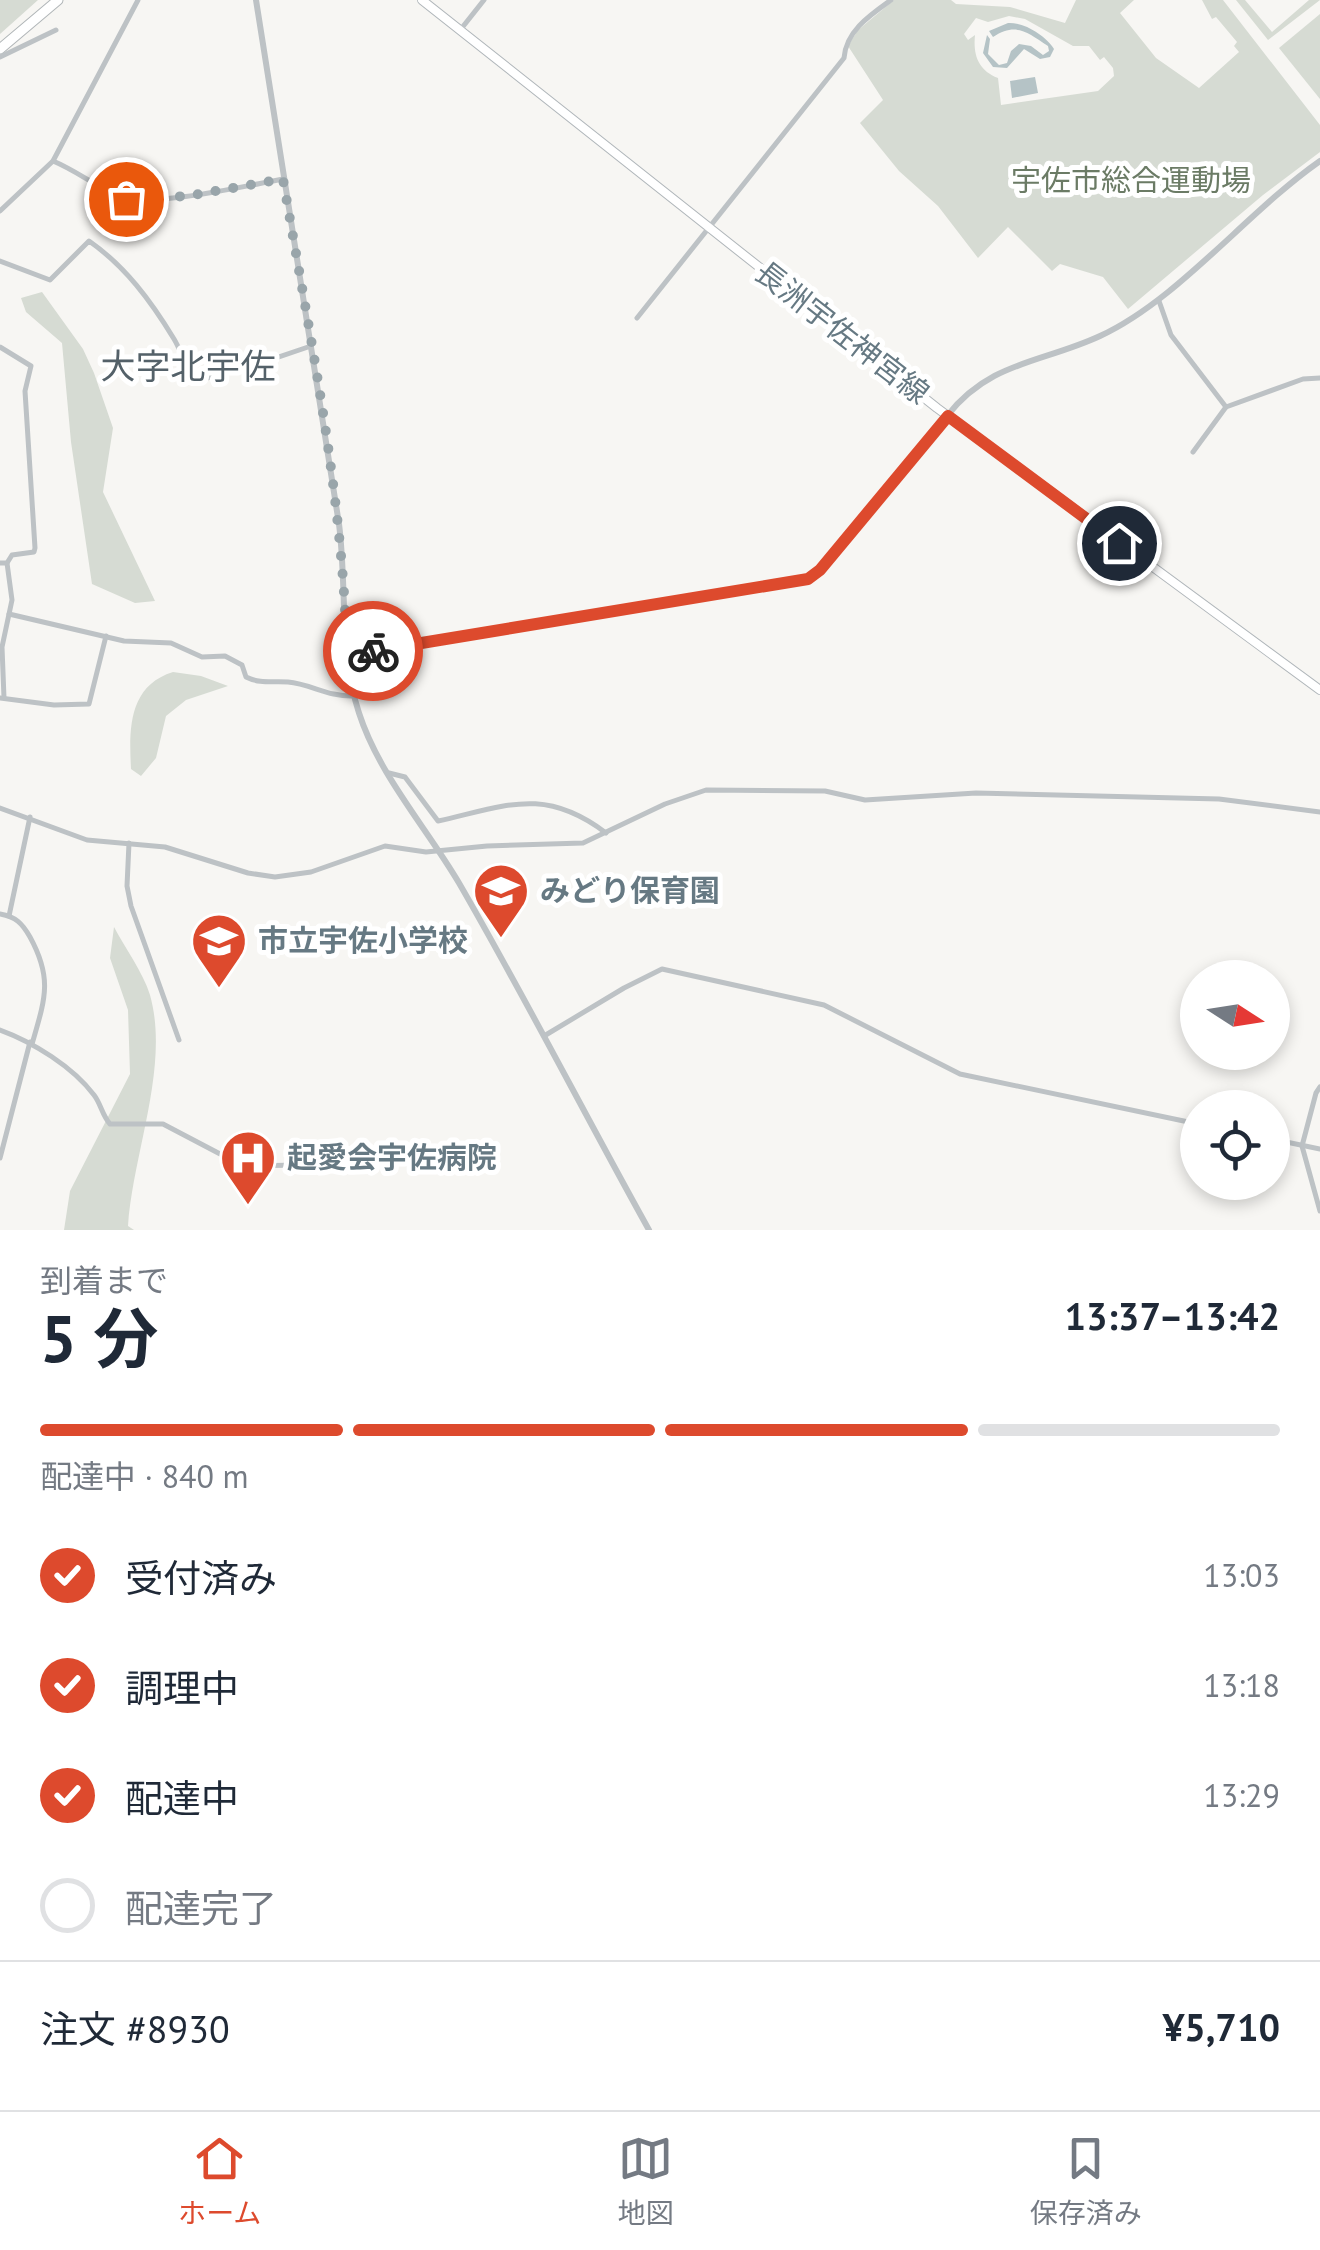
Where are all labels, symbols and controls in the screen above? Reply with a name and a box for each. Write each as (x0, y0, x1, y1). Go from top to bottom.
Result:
pin (84, 157, 169, 242)
park label: 宇佐市総合運動場 (1011, 160, 1251, 199)
icon: bag (99, 172, 154, 227)
street label: 長洲宇佐神宮線 (748, 252, 938, 412)
district label: 大字北宇佐 (100, 343, 276, 389)
pin (1077, 501, 1162, 586)
icon: home (1092, 516, 1147, 571)
courier (323, 601, 423, 701)
icon: bike (346, 624, 401, 679)
school or university icon: みどり保育園 (471, 861, 531, 940)
place label: みどり保育園 (540, 870, 720, 909)
school or university icon: 市立宇佐小学校 (189, 911, 249, 990)
place label: 市立宇佐小学校 (258, 920, 468, 959)
north arrow (1180, 960, 1290, 1070)
map controls (1180, 960, 1290, 1200)
button: locate (1180, 1090, 1290, 1200)
hospital icon: 起愛会宇佐病院 (218, 1128, 278, 1207)
place label: 起愛会宇佐病院 (287, 1137, 497, 1176)
text: 到着まで (40, 1259, 168, 1301)
text: 13:37–13:42 (1065, 1291, 1280, 1340)
text: 5 分 (40, 1296, 158, 1380)
text: 配達中 · 840 m (40, 1455, 248, 1497)
icon: check (40, 1548, 95, 1603)
text: 受付済み (125, 1553, 277, 1602)
text: 13:03 (1203, 1554, 1280, 1596)
icon: check (40, 1658, 95, 1713)
text: 調理中 (125, 1663, 239, 1712)
text: 13:18 (1203, 1664, 1280, 1706)
icon: check (40, 1768, 95, 1823)
text: 配達中 (125, 1773, 239, 1822)
text: 13:29 (1203, 1774, 1280, 1816)
text: 配達完了 (125, 1883, 277, 1932)
text: ¥5,710 (1163, 2002, 1280, 2051)
text: 注文 #8930 (40, 2004, 230, 2053)
tab: ホーム (178, 2131, 261, 2231)
tab: 地図 (618, 2131, 674, 2231)
tab: 保存済み (1030, 2131, 1142, 2231)

